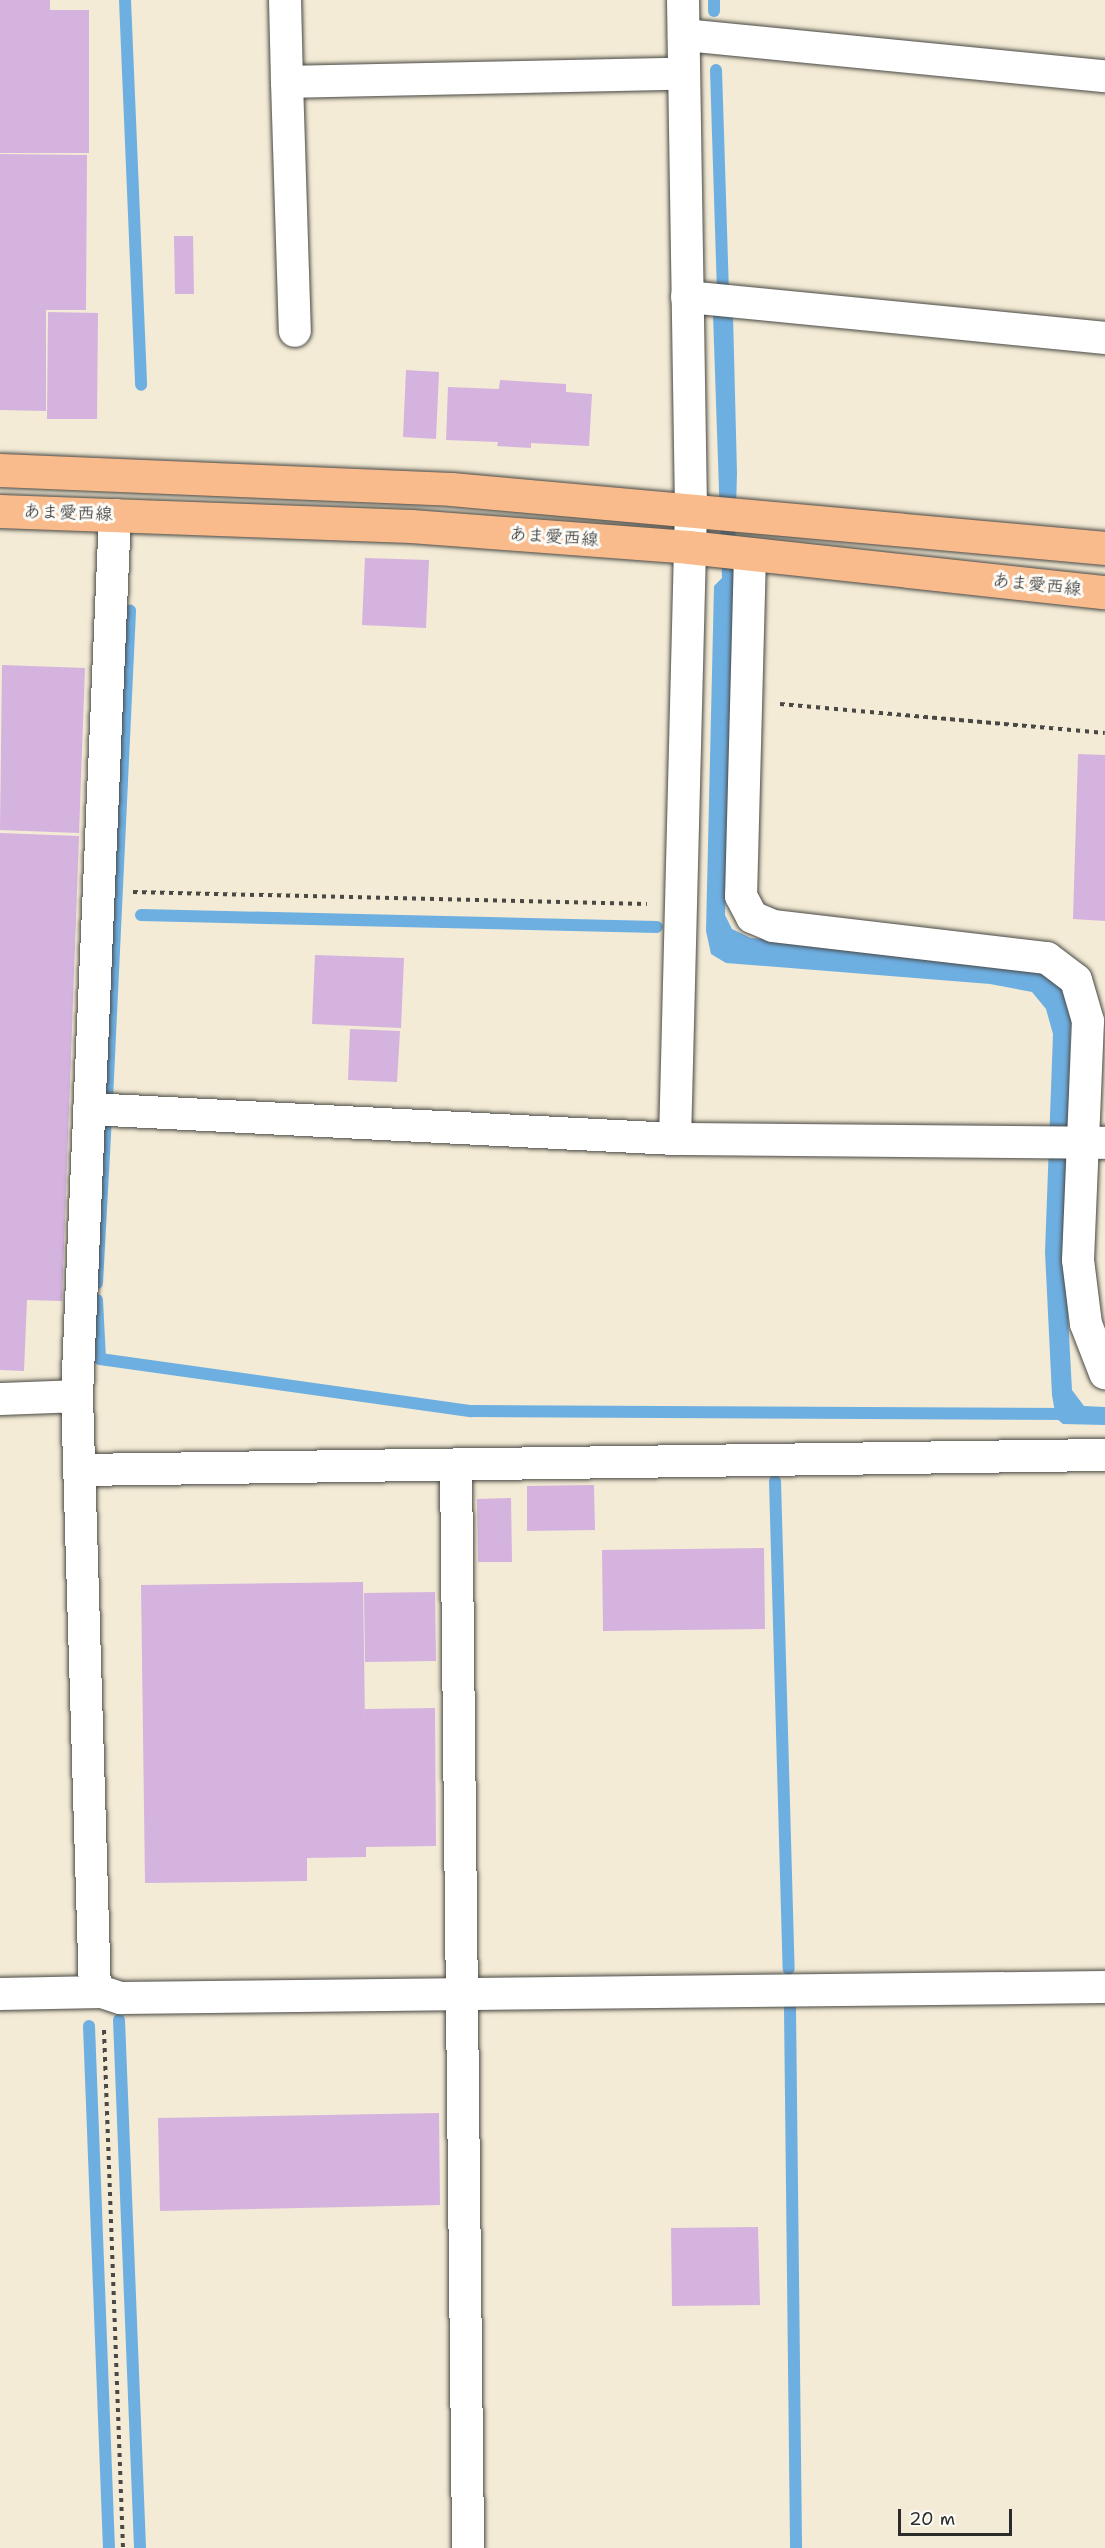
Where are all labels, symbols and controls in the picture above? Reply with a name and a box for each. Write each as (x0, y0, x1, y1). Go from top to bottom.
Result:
street label: あま愛西線 (23, 501, 113, 525)
street label: あま愛西線 (508, 523, 600, 551)
street label: あま愛西線 (991, 570, 1083, 600)
scale bar (901, 2497, 1015, 2535)
text: 20 m (909, 2507, 955, 2531)

